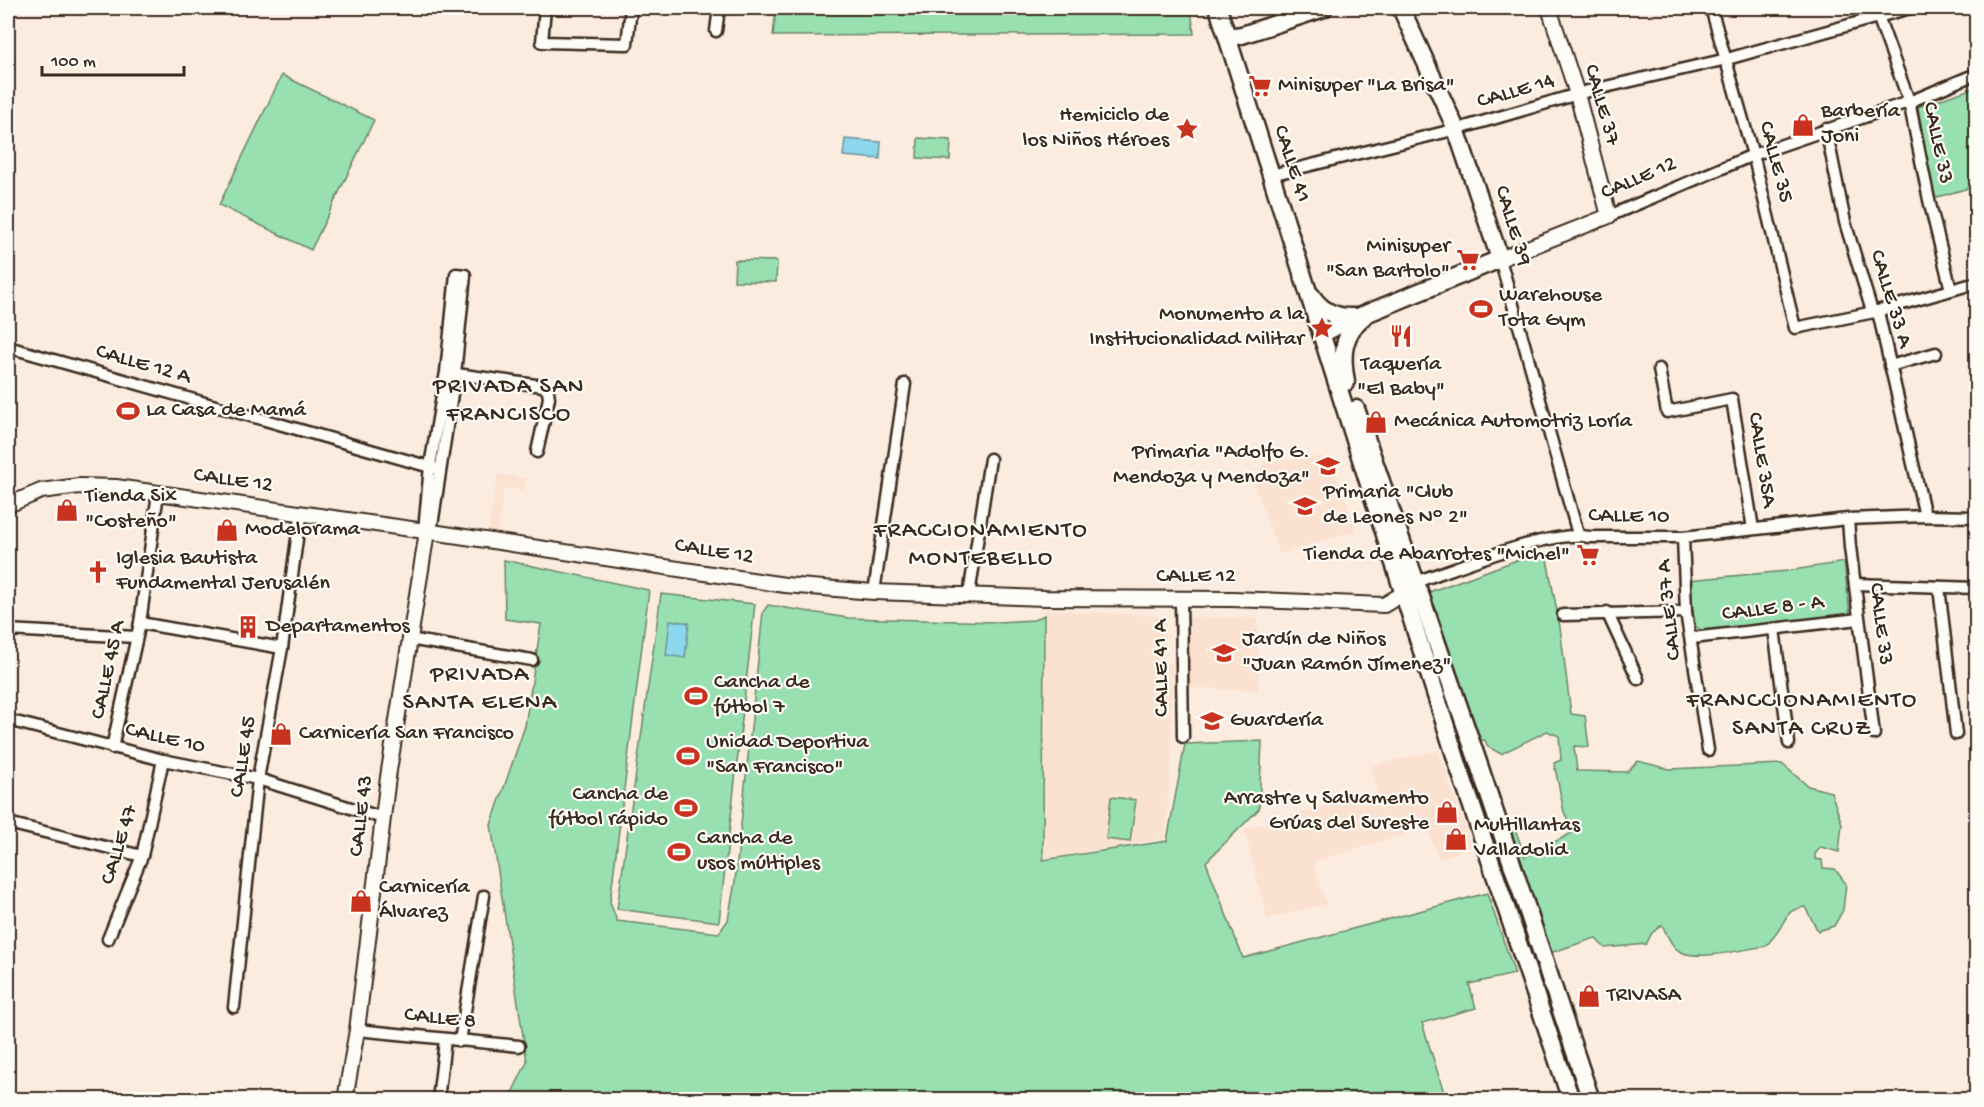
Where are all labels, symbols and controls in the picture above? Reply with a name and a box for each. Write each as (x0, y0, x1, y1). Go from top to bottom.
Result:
scale bar (42, 39, 184, 77)
text: 100 m (50, 52, 96, 73)
street label: CALLE 37 (1577, 62, 1625, 149)
street label: CALLE 14 (1474, 68, 1558, 115)
supermarket icon: Minisuper "La Brisa" (1247, 73, 1273, 99)
place label: Minisuper "La Brisa" (1278, 73, 1455, 99)
place label: Barbería Joni (1820, 99, 1901, 150)
street label: CALLE 33 (1916, 100, 1958, 186)
place label: Hemiciclo de los Niños Héroes (1023, 103, 1170, 154)
shop icon: Barbería Joni (1790, 112, 1816, 138)
place icon: Hemiciclo de los Niños Héroes (1174, 116, 1200, 142)
street label: CALLE 35 (1752, 119, 1798, 205)
street label: CALLE 41 (1266, 122, 1316, 206)
street label: CALLE 12 (1597, 151, 1681, 207)
street label: CALLE 39 (1488, 183, 1536, 269)
place label: Minisuper "San Bartolo" (1326, 234, 1452, 285)
supermarket icon: Minisuper "San Bartolo" (1455, 247, 1481, 273)
street label: CALLE 33 A (1863, 247, 1917, 352)
place label: Warehouse Tota Gym (1497, 283, 1603, 334)
sports icon: Warehouse Tota Gym (1468, 296, 1494, 322)
place label: Monumento a la Institucionalidad Militar (1089, 302, 1306, 353)
place icon: Monumento a la Institucionalidad Militar (1309, 315, 1335, 341)
restaurant icon: Taquería "El Baby" (1388, 323, 1414, 349)
street label: CALLE 12 A (92, 339, 195, 391)
place label: Taquería "El Baby" (1357, 352, 1445, 403)
district label: PRIVADA SAN FRANCISCO (432, 373, 585, 430)
sports icon: La Casa de Mamá (115, 398, 141, 424)
place label: La Casa de Mamá (146, 398, 307, 424)
shop icon: Mecánica Automotriz Loría (1363, 409, 1389, 435)
place label: Mecánica Automotriz Loría (1394, 409, 1633, 435)
street label: CALLE 35A (1741, 411, 1781, 510)
place label: Primaria "Adolfo G. Mendoza y Mendoza" (1113, 440, 1310, 491)
school or university icon: Primaria "Adolfo G. Mendoza y Mendoza" (1315, 453, 1341, 479)
street label: CALLE 12 (192, 463, 274, 499)
place label: Primaria "Club de Leones N° 2" (1322, 480, 1468, 531)
place label: Tienda Six "Costeño" (83, 484, 177, 535)
school or university icon: Primaria "Club de Leones N° 2" (1292, 493, 1318, 519)
shop icon: Tienda Six "Costeño" (54, 497, 80, 523)
street label: CALLE 10 (1588, 503, 1670, 531)
shop icon: Modelorama (214, 517, 240, 543)
place label: Modelorama (245, 517, 361, 543)
district label: FRACCIONAMIENTO MONTEBELLO (873, 517, 1088, 574)
street label: CALLE 12 (673, 533, 756, 571)
place label: Tienda de Abarrotes "Michel" (1302, 542, 1570, 568)
supermarket icon: Tienda de Abarrotes "Michel" (1575, 542, 1601, 568)
place label: Iglesia Bautista Fundamental Jerusalén (115, 546, 330, 597)
street label: CALLE 37 A (1652, 557, 1688, 662)
church icon: Iglesia Bautista Fundamental Jerusalén (85, 559, 111, 585)
street label: CALLE 12 (1156, 564, 1236, 590)
street label: CALLE 33 (1862, 581, 1898, 667)
street label: CALLE 8 - A (1721, 590, 1826, 628)
building icon: Departamentos (235, 614, 261, 640)
place label: Departamentos (264, 614, 411, 640)
street label: CALLE 45 A (86, 617, 132, 722)
street label: CALLE 41 A (1148, 618, 1176, 717)
place label: Jardín de Niños "Juan Ramón Jímenez" (1242, 627, 1451, 678)
school or university icon: Jardín de Niños "Juan Ramón Jímenez" (1211, 640, 1237, 666)
district label: PRIVADA SANTA ELENA (402, 661, 558, 718)
place label: Cancha de fútbol 7 (713, 670, 810, 721)
sports icon: Cancha de fútbol 7 (683, 683, 709, 709)
district label: FRANCCIONAMIENTO SANTA CRUZ (1685, 687, 1918, 744)
school or university icon: Guardería (1199, 708, 1225, 734)
place label: Guardería (1230, 708, 1324, 734)
street label: CALLE 45 (225, 715, 263, 799)
street label: CALLE 10 (122, 717, 208, 761)
shop icon: Carnicería San Francisco (268, 721, 294, 747)
place label: Carnicería San Francisco (299, 721, 514, 747)
place label: Unidad Deportiva "San Francisco" (706, 730, 869, 781)
sports icon: Unidad Deportiva "San Francisco" (675, 743, 701, 769)
street label: CALLE 43 (344, 774, 380, 858)
place label: Cancha de fútbol rápido (548, 782, 669, 833)
place label: Arrastre y Salvamento Grúas del Sureste (1224, 786, 1430, 837)
sports icon: Cancha de fútbol rápido (673, 795, 699, 821)
shop icon: Arrastre y Salvamento Grúas del Sureste (1434, 799, 1460, 825)
street label: CALLE 47 (96, 802, 145, 888)
place label: Multillantas Valladolid (1473, 813, 1581, 864)
place label: Cancha de usos múltiples (697, 826, 821, 877)
shop icon: Multillantas Valladolid (1443, 826, 1469, 852)
sports icon: Cancha de usos múltiples (666, 839, 692, 865)
place label: Carnicería Álvarez (379, 875, 471, 926)
shop icon: Carnicería Álvarez (348, 888, 374, 914)
shop icon: TRIVASA (1576, 983, 1602, 1009)
place label: TRIVASA (1605, 983, 1682, 1009)
street label: CALLE 8 (403, 1002, 477, 1036)

